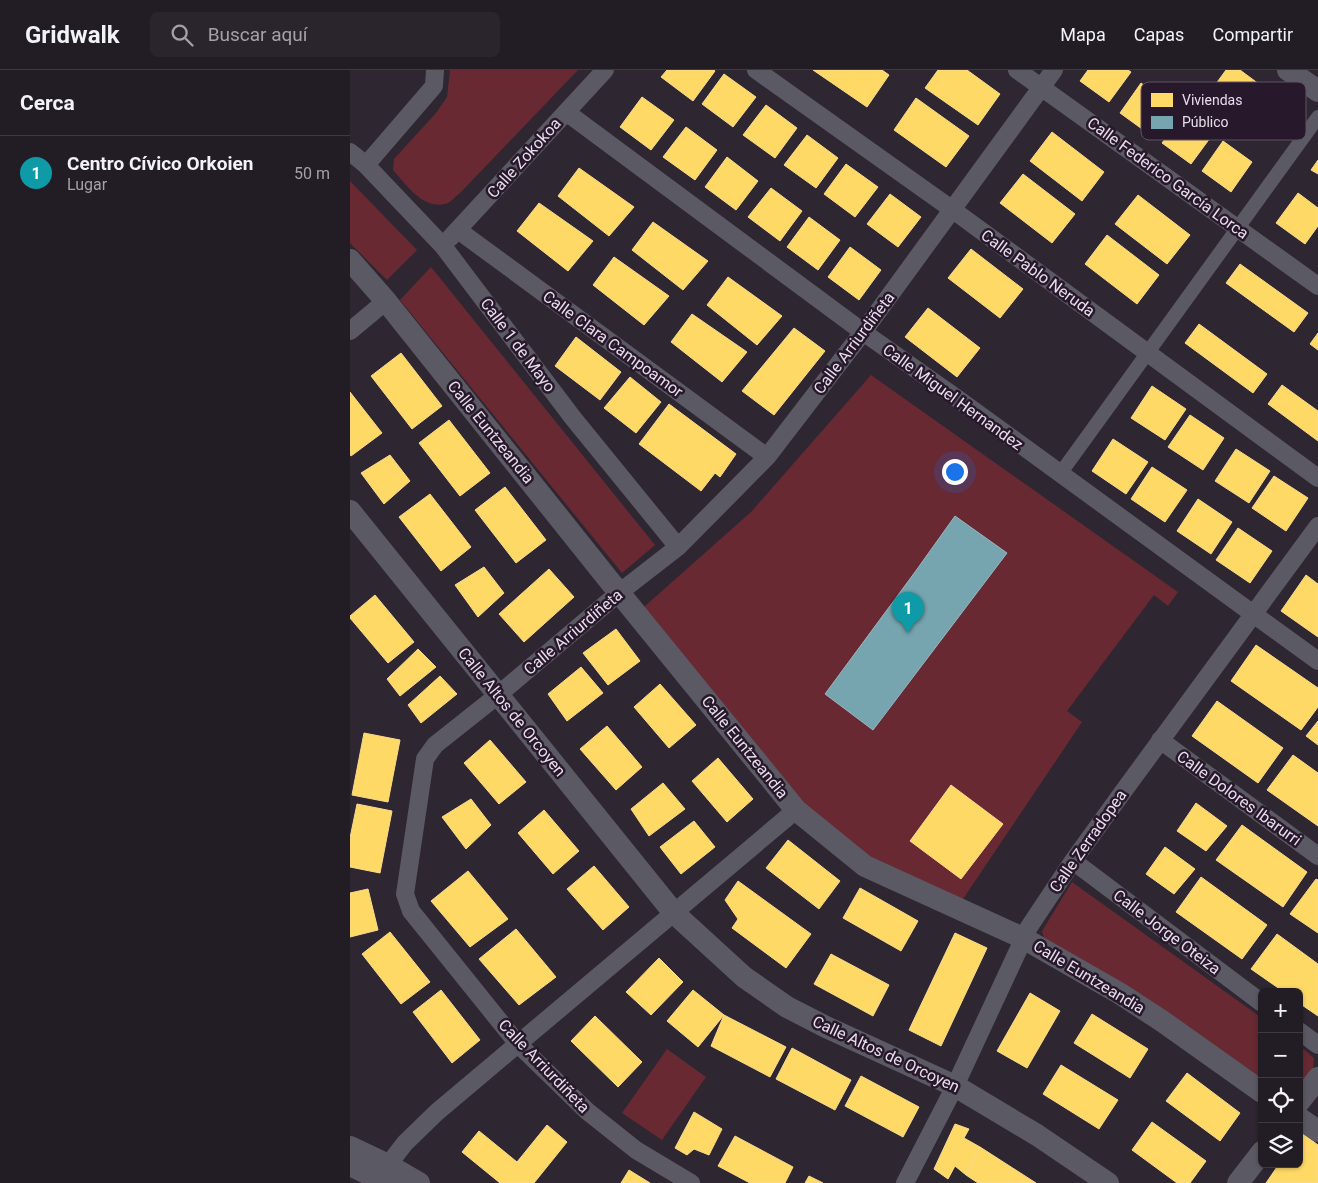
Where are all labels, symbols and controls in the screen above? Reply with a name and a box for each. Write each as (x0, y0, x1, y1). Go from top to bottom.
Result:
search box (150, 12, 500, 57)
text: Gridwalk (25, 21, 120, 49)
icon: search (168, 21, 196, 49)
text: Buscar aquí (208, 23, 308, 46)
text: Mapa (1060, 24, 1106, 45)
text: Capas (1134, 24, 1184, 45)
text: Compartir (1212, 24, 1293, 45)
legend (1141, 82, 1306, 140)
text: Cerca (20, 91, 75, 115)
text: Viviendas (1182, 92, 1242, 108)
street label: Calle Federico García Lorca (1084, 113, 1252, 243)
street label: Calle Zokokoa (483, 114, 565, 202)
text: Público (1182, 114, 1229, 130)
text: Centro Cívico Orkoien (67, 152, 253, 175)
text: 1 (31, 164, 41, 183)
text: 50 m (294, 164, 330, 183)
text: Lugar (67, 175, 107, 194)
street label: Calle Pablo Neruda (977, 225, 1099, 321)
street label: Calle Clara Campoamor (539, 287, 687, 402)
street label: Calle Arriurdiñeta (809, 288, 899, 398)
street label: Calle 1 de Mayo (476, 294, 560, 396)
street label: Calle Miguel Hernandez (879, 340, 1027, 454)
street label: Calle Euntzeandia (444, 377, 538, 487)
your location (942, 459, 968, 485)
street label: Calle Arriurdiñeta (520, 585, 626, 679)
pin: 1 (892, 592, 924, 633)
street label: Calle Altos de Orcoyen (454, 644, 570, 780)
street label: Calle Euntzeandia (698, 692, 792, 802)
street label: Calle Dolores Ibarurri (1173, 747, 1305, 849)
street label: Calle Zerradopea (1046, 786, 1130, 896)
street label: Calle Jorge Oteiza (1110, 886, 1224, 978)
street label: Calle Euntzeandia (1030, 936, 1148, 1018)
map controls (1258, 988, 1303, 1168)
button: + (1258, 988, 1303, 1033)
street label: Calle Altos de Orcoyen (809, 1012, 963, 1096)
street label: Calle Arriurdiñeta (495, 1015, 593, 1117)
button: − (1258, 1033, 1303, 1078)
button: locate (1258, 1078, 1303, 1123)
button: layers (1258, 1123, 1303, 1168)

